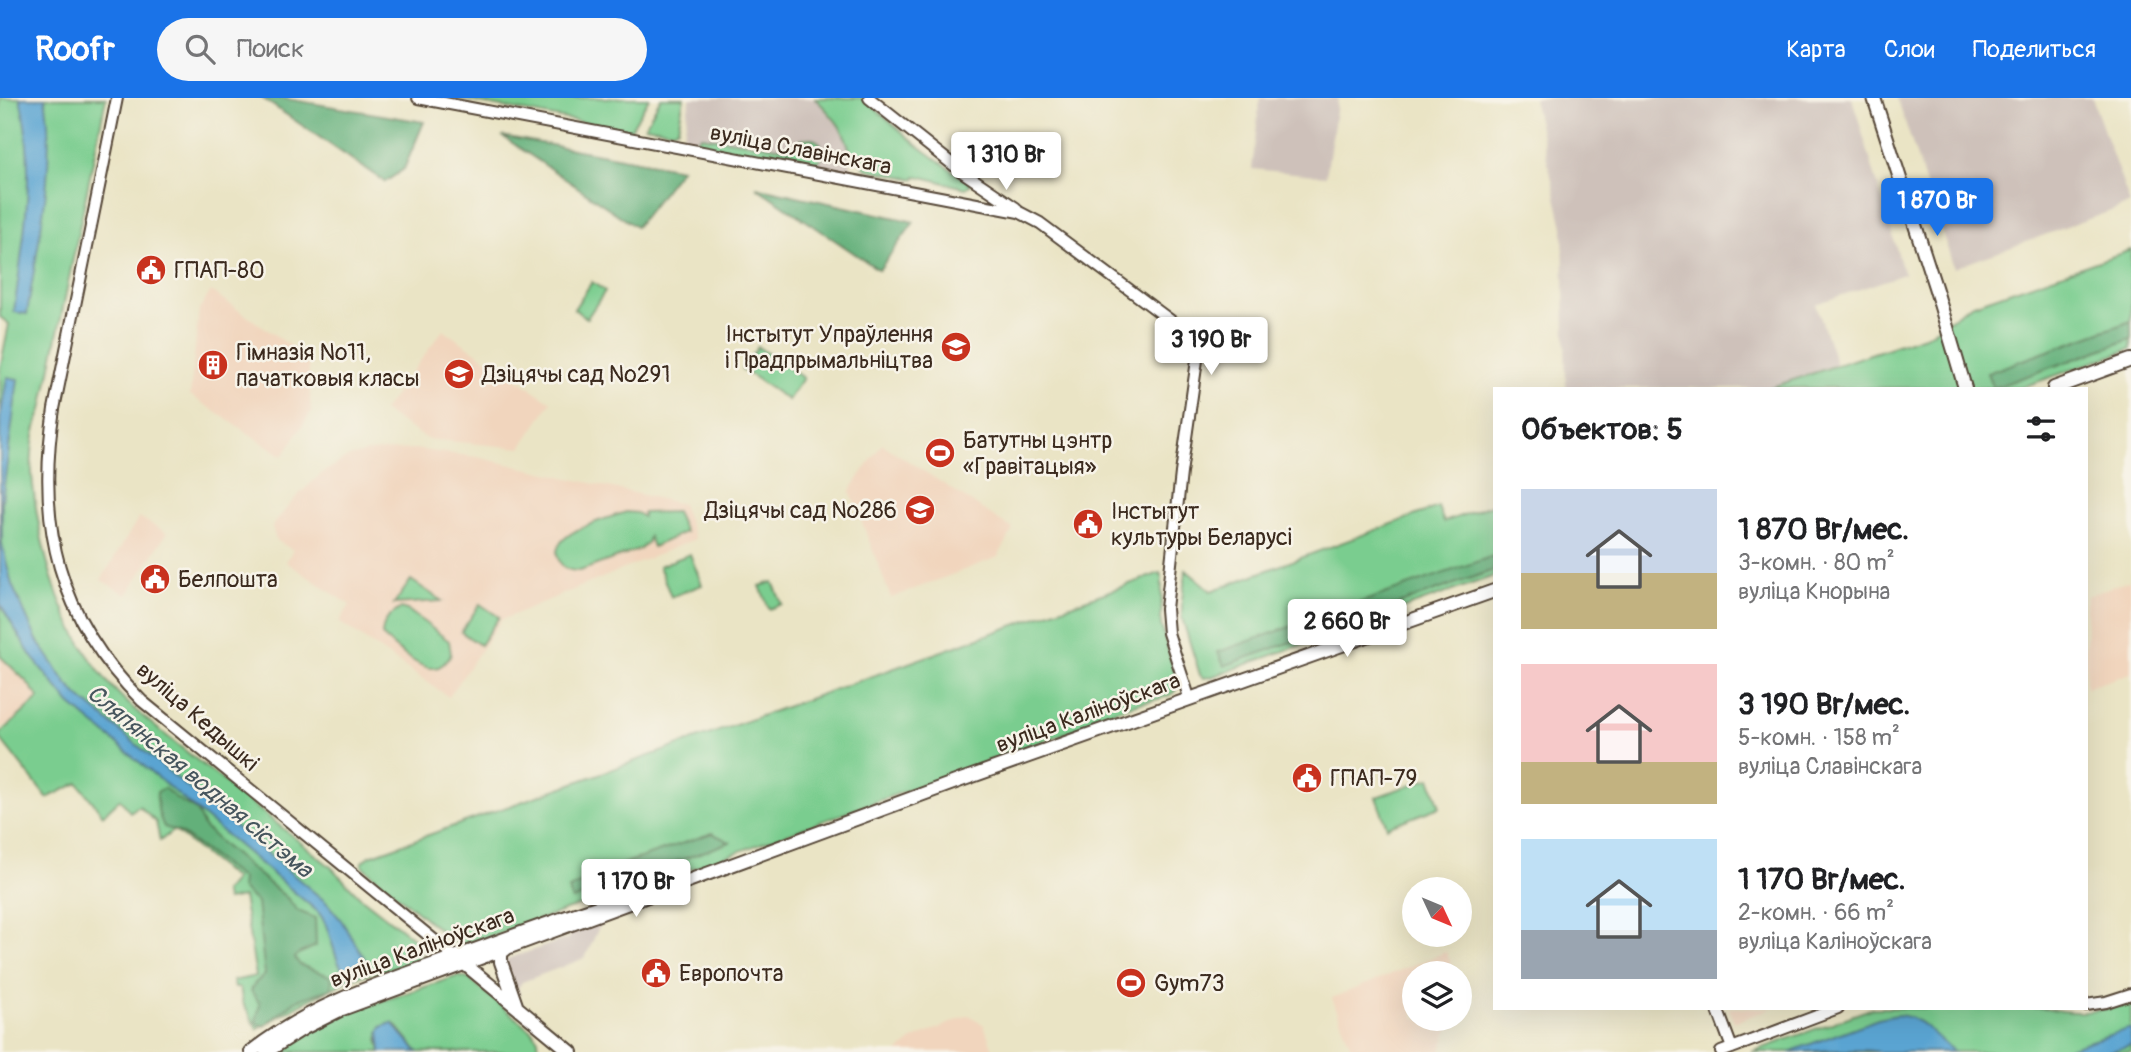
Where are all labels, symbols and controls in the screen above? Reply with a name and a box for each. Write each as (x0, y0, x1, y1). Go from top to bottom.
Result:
search box (157, 18, 647, 81)
text: Roofr (35, 29, 115, 70)
icon: search (181, 30, 219, 68)
text: Поиск (237, 33, 305, 65)
text: Карта (1786, 35, 1846, 64)
text: Слои (1884, 35, 1935, 64)
text: Поделиться (1973, 35, 2096, 64)
street label: вуліца Славінскага (708, 118, 894, 181)
pin: 1 310 Br (934, 132, 1078, 192)
text: 1 310 Br (967, 140, 1045, 169)
pin: 1 870 Br (1865, 178, 2009, 238)
text: 1 870 Br (1897, 186, 1977, 215)
public building icon: ГПАП-80 (134, 253, 168, 287)
place label: ГПАП-80 (174, 256, 265, 285)
pin: 3 190 Br (1139, 317, 1283, 377)
place label: Інстытут Упраўлення і Прадпрымальніцтва (725, 320, 933, 375)
text: 3 190 Br (1171, 325, 1251, 354)
school or university icon: Інстытут Упраўлення і Прадпрымальніцтва (939, 330, 973, 364)
place label: Гімназія №11, пачатковыя класы (236, 338, 420, 393)
building icon: Гімназія №11, пачатковыя класы (196, 348, 230, 382)
school or university icon: Дзіцячы сад №291 (442, 357, 476, 391)
place label: Дзіцячы сад №291 (481, 360, 670, 389)
icon: filters (2022, 410, 2060, 448)
text: Объектов: 5 (1521, 411, 1683, 448)
place label: Батутны цэнтр «Гравітацыя» (963, 426, 1112, 481)
sports icon: Батутны цэнтр «Гравітацыя» (923, 436, 957, 470)
school or university icon: Дзіцячы сад №286 (903, 493, 937, 527)
place label: Дзіцячы сад №286 (703, 496, 897, 525)
place label: Інстытут культуры Беларусі (1111, 497, 1292, 552)
public building icon: Інстытут культуры Беларусі (1071, 507, 1105, 541)
text: 1 870 Br/мес. (1738, 511, 1909, 548)
icon: home (1577, 517, 1661, 601)
text: 3-комн. · 80 m² (1738, 548, 1895, 577)
public building icon: Белпошта (138, 562, 172, 596)
place label: Белпошта (178, 565, 278, 594)
text: вуліца Кнорына (1738, 577, 1890, 606)
pin: 2 660 Br (1275, 600, 1419, 659)
text: 2 660 Br (1304, 607, 1390, 636)
street label: вуліца Кедышкі (130, 655, 265, 777)
street label: вуліца Каліноўскага (992, 666, 1184, 759)
water label: Сляпянская водная сістэма (81, 679, 320, 885)
text: 3 190 Br/мес. (1738, 686, 1910, 723)
icon: home (1577, 692, 1661, 776)
text: 5-комн. · 158 m² (1738, 723, 1900, 752)
text: вуліца Славінскага (1738, 752, 1922, 781)
public building icon: ГПАП-79 (1290, 761, 1324, 795)
place label: ГПАП-79 (1330, 764, 1417, 793)
pin: 1 170 Br (564, 860, 708, 919)
text: 1 170 Br/мес. (1738, 861, 1906, 898)
text: 1 170 Br (597, 867, 675, 896)
icon: home (1577, 867, 1661, 951)
north arrow (1402, 877, 1472, 947)
map controls (1402, 877, 1472, 1031)
text: 2-комн. · 66 m² (1738, 898, 1894, 927)
street label: вуліца Каліноўскага (326, 901, 518, 994)
text: вуліца Каліноўскага (1738, 927, 1932, 956)
public building icon: Европочта (639, 956, 673, 990)
place label: Европочта (679, 959, 783, 988)
button: layers (1402, 961, 1472, 1031)
sports icon: Gym73 (1114, 966, 1148, 1000)
place label: Gym73 (1154, 969, 1225, 998)

